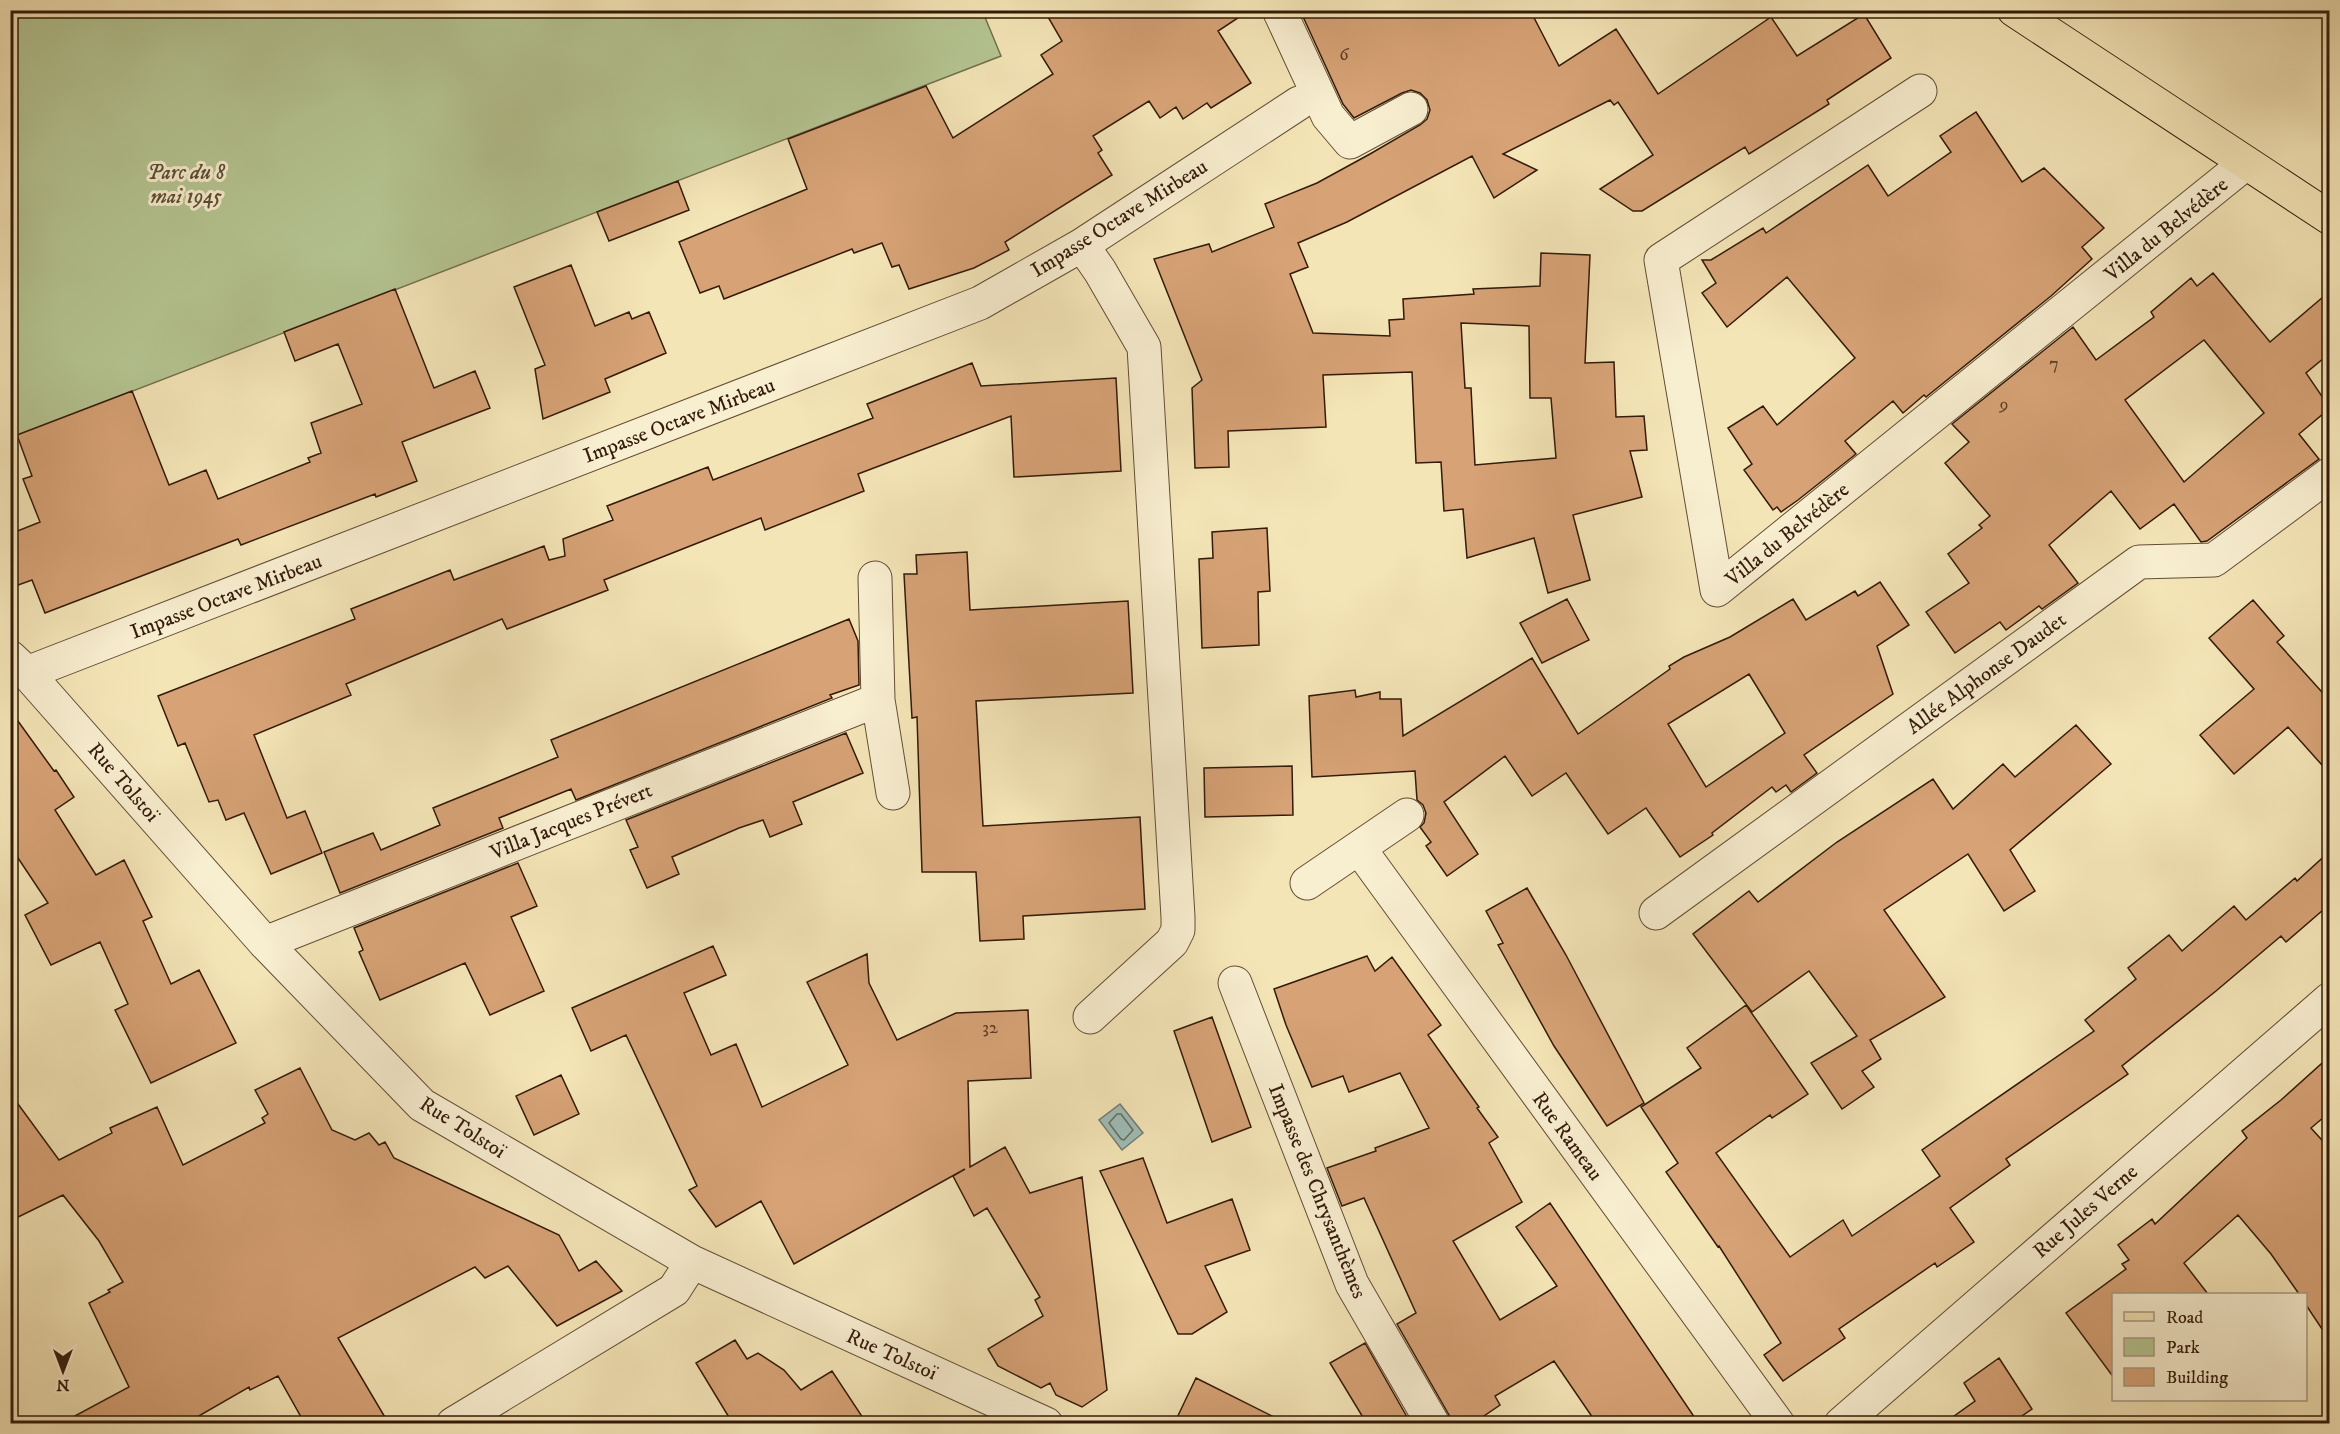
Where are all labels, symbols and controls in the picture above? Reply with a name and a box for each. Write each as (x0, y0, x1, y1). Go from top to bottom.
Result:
house number: 6 (1339, 44, 1349, 66)
street label: Impasse Octave Mirbeau (1027, 154, 1213, 284)
park label: Parc du 8 mai 1945 (147, 160, 226, 210)
street label: Villa du Belvédère (2099, 172, 2234, 288)
house number: 7 (2049, 353, 2059, 375)
street label: Impasse Octave Mirbeau (580, 372, 779, 469)
house number: 9 (1999, 394, 2008, 416)
street label: Villa du Belvédère (1720, 477, 1855, 593)
street label: Impasse Octave Mirbeau (127, 548, 326, 645)
street label: Allée Alphonse Daudet (1902, 607, 2072, 740)
street label: Rue Tolstoï (82, 738, 165, 828)
street label: Villa Jacques Prévert (486, 777, 656, 867)
house number: 32 (982, 1017, 998, 1039)
street label: Impasse des Chrysanthèmes (1262, 1080, 1372, 1302)
street label: Rue Rameau (1526, 1087, 1608, 1186)
street label: Rue Tolstoï (415, 1091, 511, 1165)
street label: Rue Jules Verne (2028, 1159, 2144, 1264)
legend (2112, 1293, 2307, 1401)
text: Road (2166, 1307, 2203, 1329)
street label: Rue Tolstoï (842, 1323, 942, 1387)
text: Park (2166, 1337, 2200, 1359)
north arrow (33, 1341, 93, 1401)
text: Building (2166, 1367, 2228, 1389)
text: N (56, 1375, 70, 1395)

